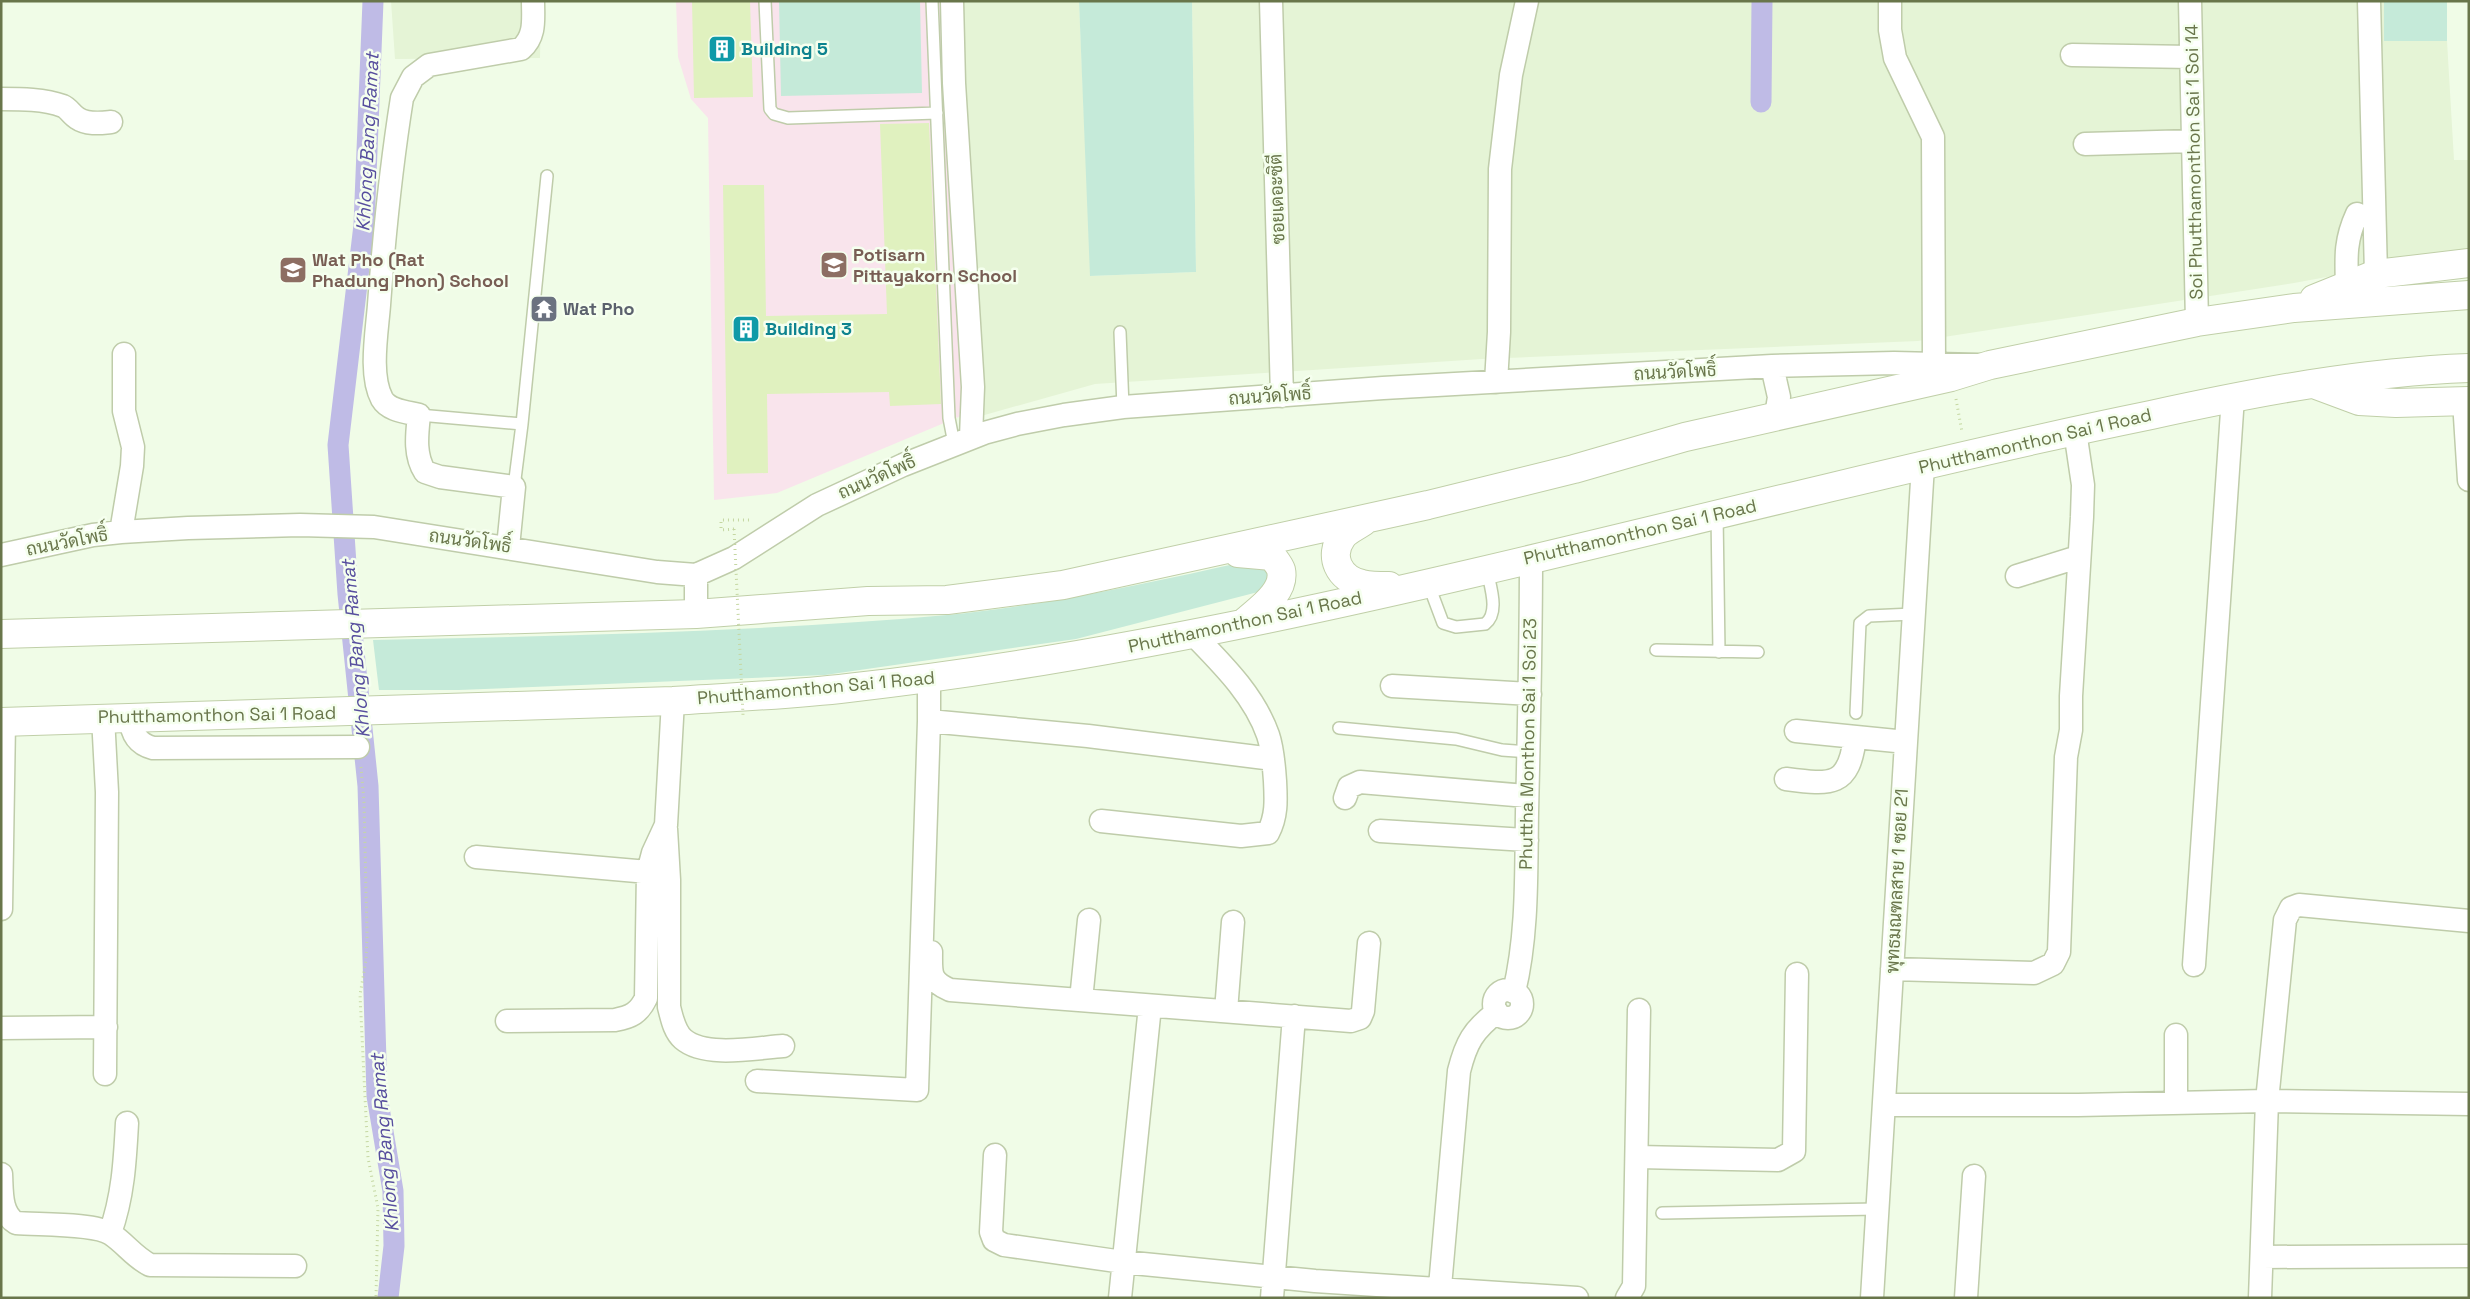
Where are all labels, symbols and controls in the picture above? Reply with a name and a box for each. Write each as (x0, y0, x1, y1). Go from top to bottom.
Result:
street label: Soi Phutthamonthon Sai 1 Soi 14 (2180, 24, 2207, 300)
building icon: Building 5 (707, 34, 737, 64)
place label: Building 5 (741, 37, 828, 60)
water label: Khlong Bang Ramat (350, 50, 385, 232)
street label: ซอยเดอะซิตี (1262, 153, 1290, 245)
place label: Potisarn Pittayakorn School (853, 243, 1017, 287)
place label: Wat Pho (Rat Phadung Phon) School (312, 248, 509, 292)
school or university icon: Potisarn Pittayakorn School (819, 250, 849, 280)
school or university icon: Wat Pho (Rat Phadung Phon) School (278, 255, 308, 285)
temple icon: Wat Pho (529, 294, 559, 324)
place label: Wat Pho (563, 297, 635, 320)
building icon: Building 3 (731, 314, 761, 344)
place label: Building 3 (765, 317, 852, 340)
street label: ถนนวัดโพธิ์ (1633, 354, 1717, 385)
street label: ถนนวัดโพธิ์ (1228, 377, 1312, 410)
street label: Phutthamonthon Sai 1 Road (1916, 402, 2154, 479)
street label: ถนนวัดโพธิ์ (833, 445, 920, 504)
street label: Phutthamonthon Sai 1 Road (1521, 493, 1759, 570)
street label: ถนนวัดโพธิ์ (23, 518, 110, 561)
street label: ถนนวัดโพธิ์ (427, 519, 513, 558)
water label: Khlong Bang Ramat (335, 557, 376, 739)
street label: Phutthamonthon Sai 1 Road (1126, 585, 1364, 658)
street label: Phuttha Monthon Sai 1 Soi 23 (1514, 618, 1541, 870)
street label: Phutthamonthon Sai 1 Road (696, 666, 936, 709)
street label: Phutthamonthon Sai 1 Road (98, 701, 336, 728)
street label: พุทธมณฑลสาย 1 ซอย 21 (1880, 788, 1914, 974)
water label: Khlong Bang Ramat (364, 1051, 405, 1233)

